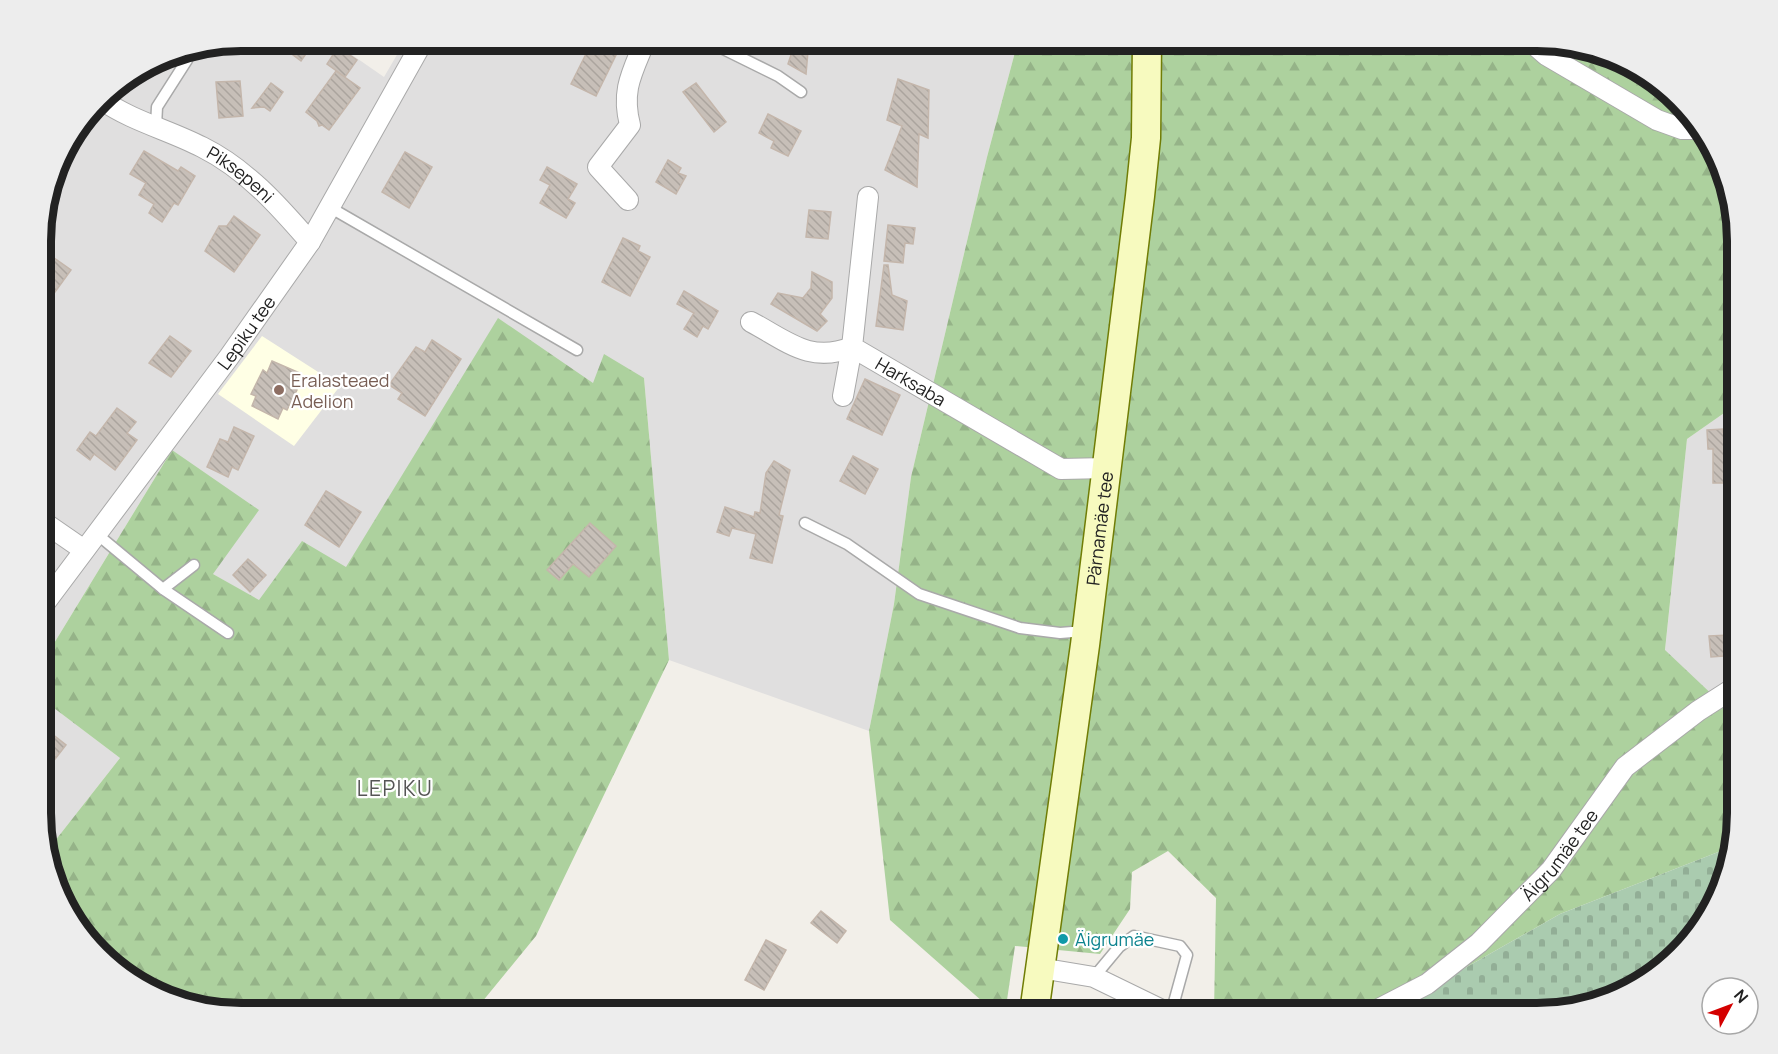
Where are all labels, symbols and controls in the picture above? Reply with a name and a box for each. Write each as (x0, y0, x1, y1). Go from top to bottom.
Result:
street label: Piksepeni (203, 140, 280, 208)
street label: Lepiku tee (212, 291, 281, 375)
street label: Harksaba (871, 351, 950, 411)
place label: Eralasteaed Adelion (291, 368, 389, 413)
marker: Eralasteaed Adelion (272, 383, 286, 397)
street label: Pärnamäe tee (1080, 470, 1118, 587)
district label: LEPIKU (357, 774, 433, 802)
street label: Äigrumäe tee (1516, 804, 1603, 906)
place label: Äigrumäe (1075, 927, 1154, 951)
marker: Äigrumäe (1056, 932, 1070, 946)
north arrow (1700, 976, 1760, 1036)
text: N (1729, 985, 1753, 1008)

